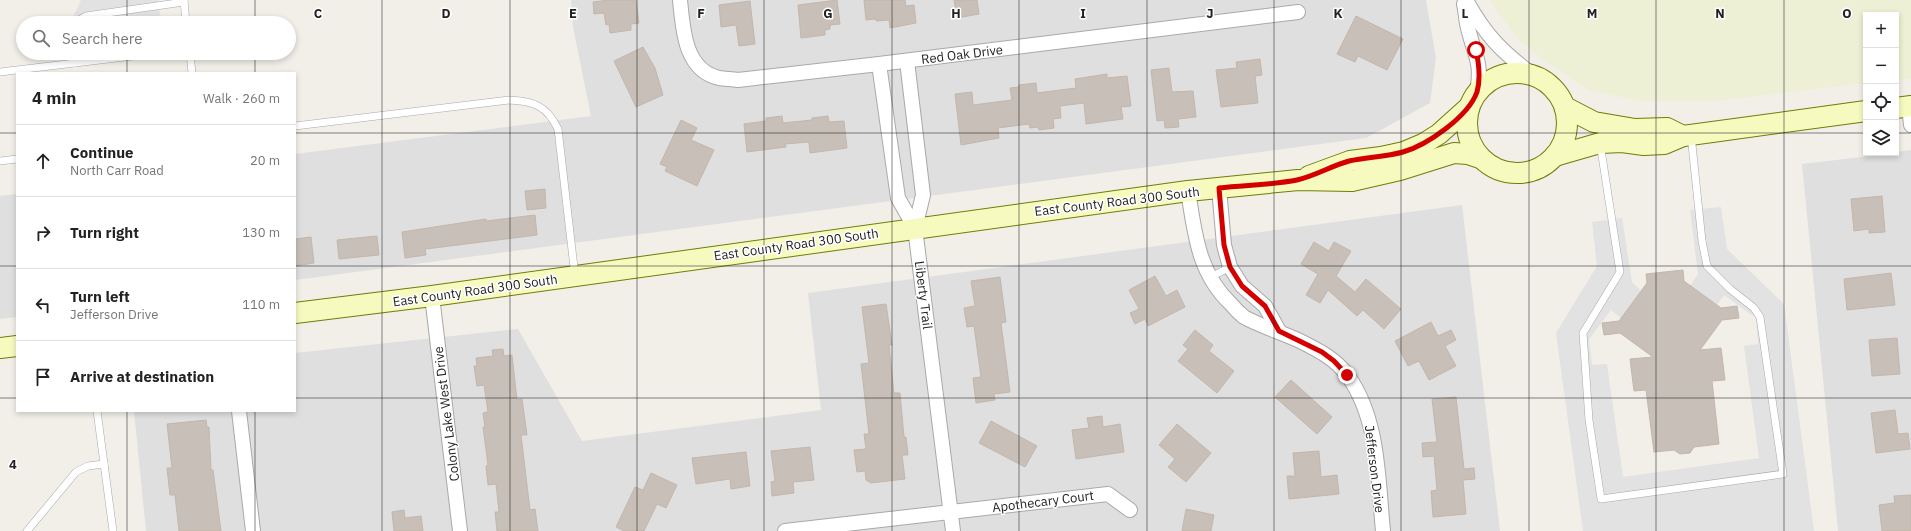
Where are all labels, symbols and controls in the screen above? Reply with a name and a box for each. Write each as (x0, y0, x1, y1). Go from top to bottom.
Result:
text: C (314, 5, 323, 22)
text: D (441, 5, 451, 22)
text: E (569, 5, 577, 22)
text: F (697, 5, 705, 22)
text: G (823, 5, 833, 22)
text: H (951, 5, 961, 22)
text: I (1080, 5, 1086, 22)
text: J (1206, 5, 1214, 22)
text: K (1333, 5, 1343, 22)
text: L (1462, 5, 1469, 22)
text: M (1587, 5, 1597, 22)
text: N (1715, 5, 1725, 22)
text: O (1842, 5, 1852, 22)
map controls (1863, 12, 1899, 156)
button: + (1863, 12, 1899, 48)
search box (16, 16, 296, 60)
icon: search (30, 27, 52, 49)
text: Search here (62, 29, 142, 48)
street label: Red Oak Drive (920, 41, 1004, 68)
route start (1467, 41, 1485, 59)
button: − (1863, 48, 1899, 84)
button: locate (1863, 84, 1899, 120)
text: 4 min (32, 87, 76, 109)
text: Walk · 260 m (203, 90, 280, 107)
button: layers (1863, 120, 1899, 156)
text: Continue (70, 143, 134, 162)
icon: ahead (32, 150, 54, 172)
text: 20 m (250, 152, 280, 169)
text: North Carr Road (70, 162, 164, 179)
street label: East County Road 300 South (1034, 183, 1201, 220)
icon: right (32, 222, 54, 244)
text: Turn right (70, 223, 139, 242)
text: 130 m (242, 224, 280, 241)
street label: East County Road 300 South (713, 225, 880, 264)
street label: Liberty Trail (911, 260, 936, 331)
street label: East County Road 300 South (392, 271, 559, 310)
text: Turn left (70, 287, 130, 306)
icon: left (32, 294, 54, 316)
text: 110 m (242, 296, 280, 313)
text: Jefferson Drive (70, 306, 158, 323)
street label: Colony Lake West Drive (430, 345, 463, 482)
icon: arrive (32, 366, 54, 388)
route end (1338, 366, 1356, 384)
text: Arrive at destination (70, 367, 214, 386)
street label: Jefferson Drive (1361, 424, 1388, 514)
text: 4 (9, 456, 17, 473)
street label: Apothecary Court (991, 487, 1095, 516)

